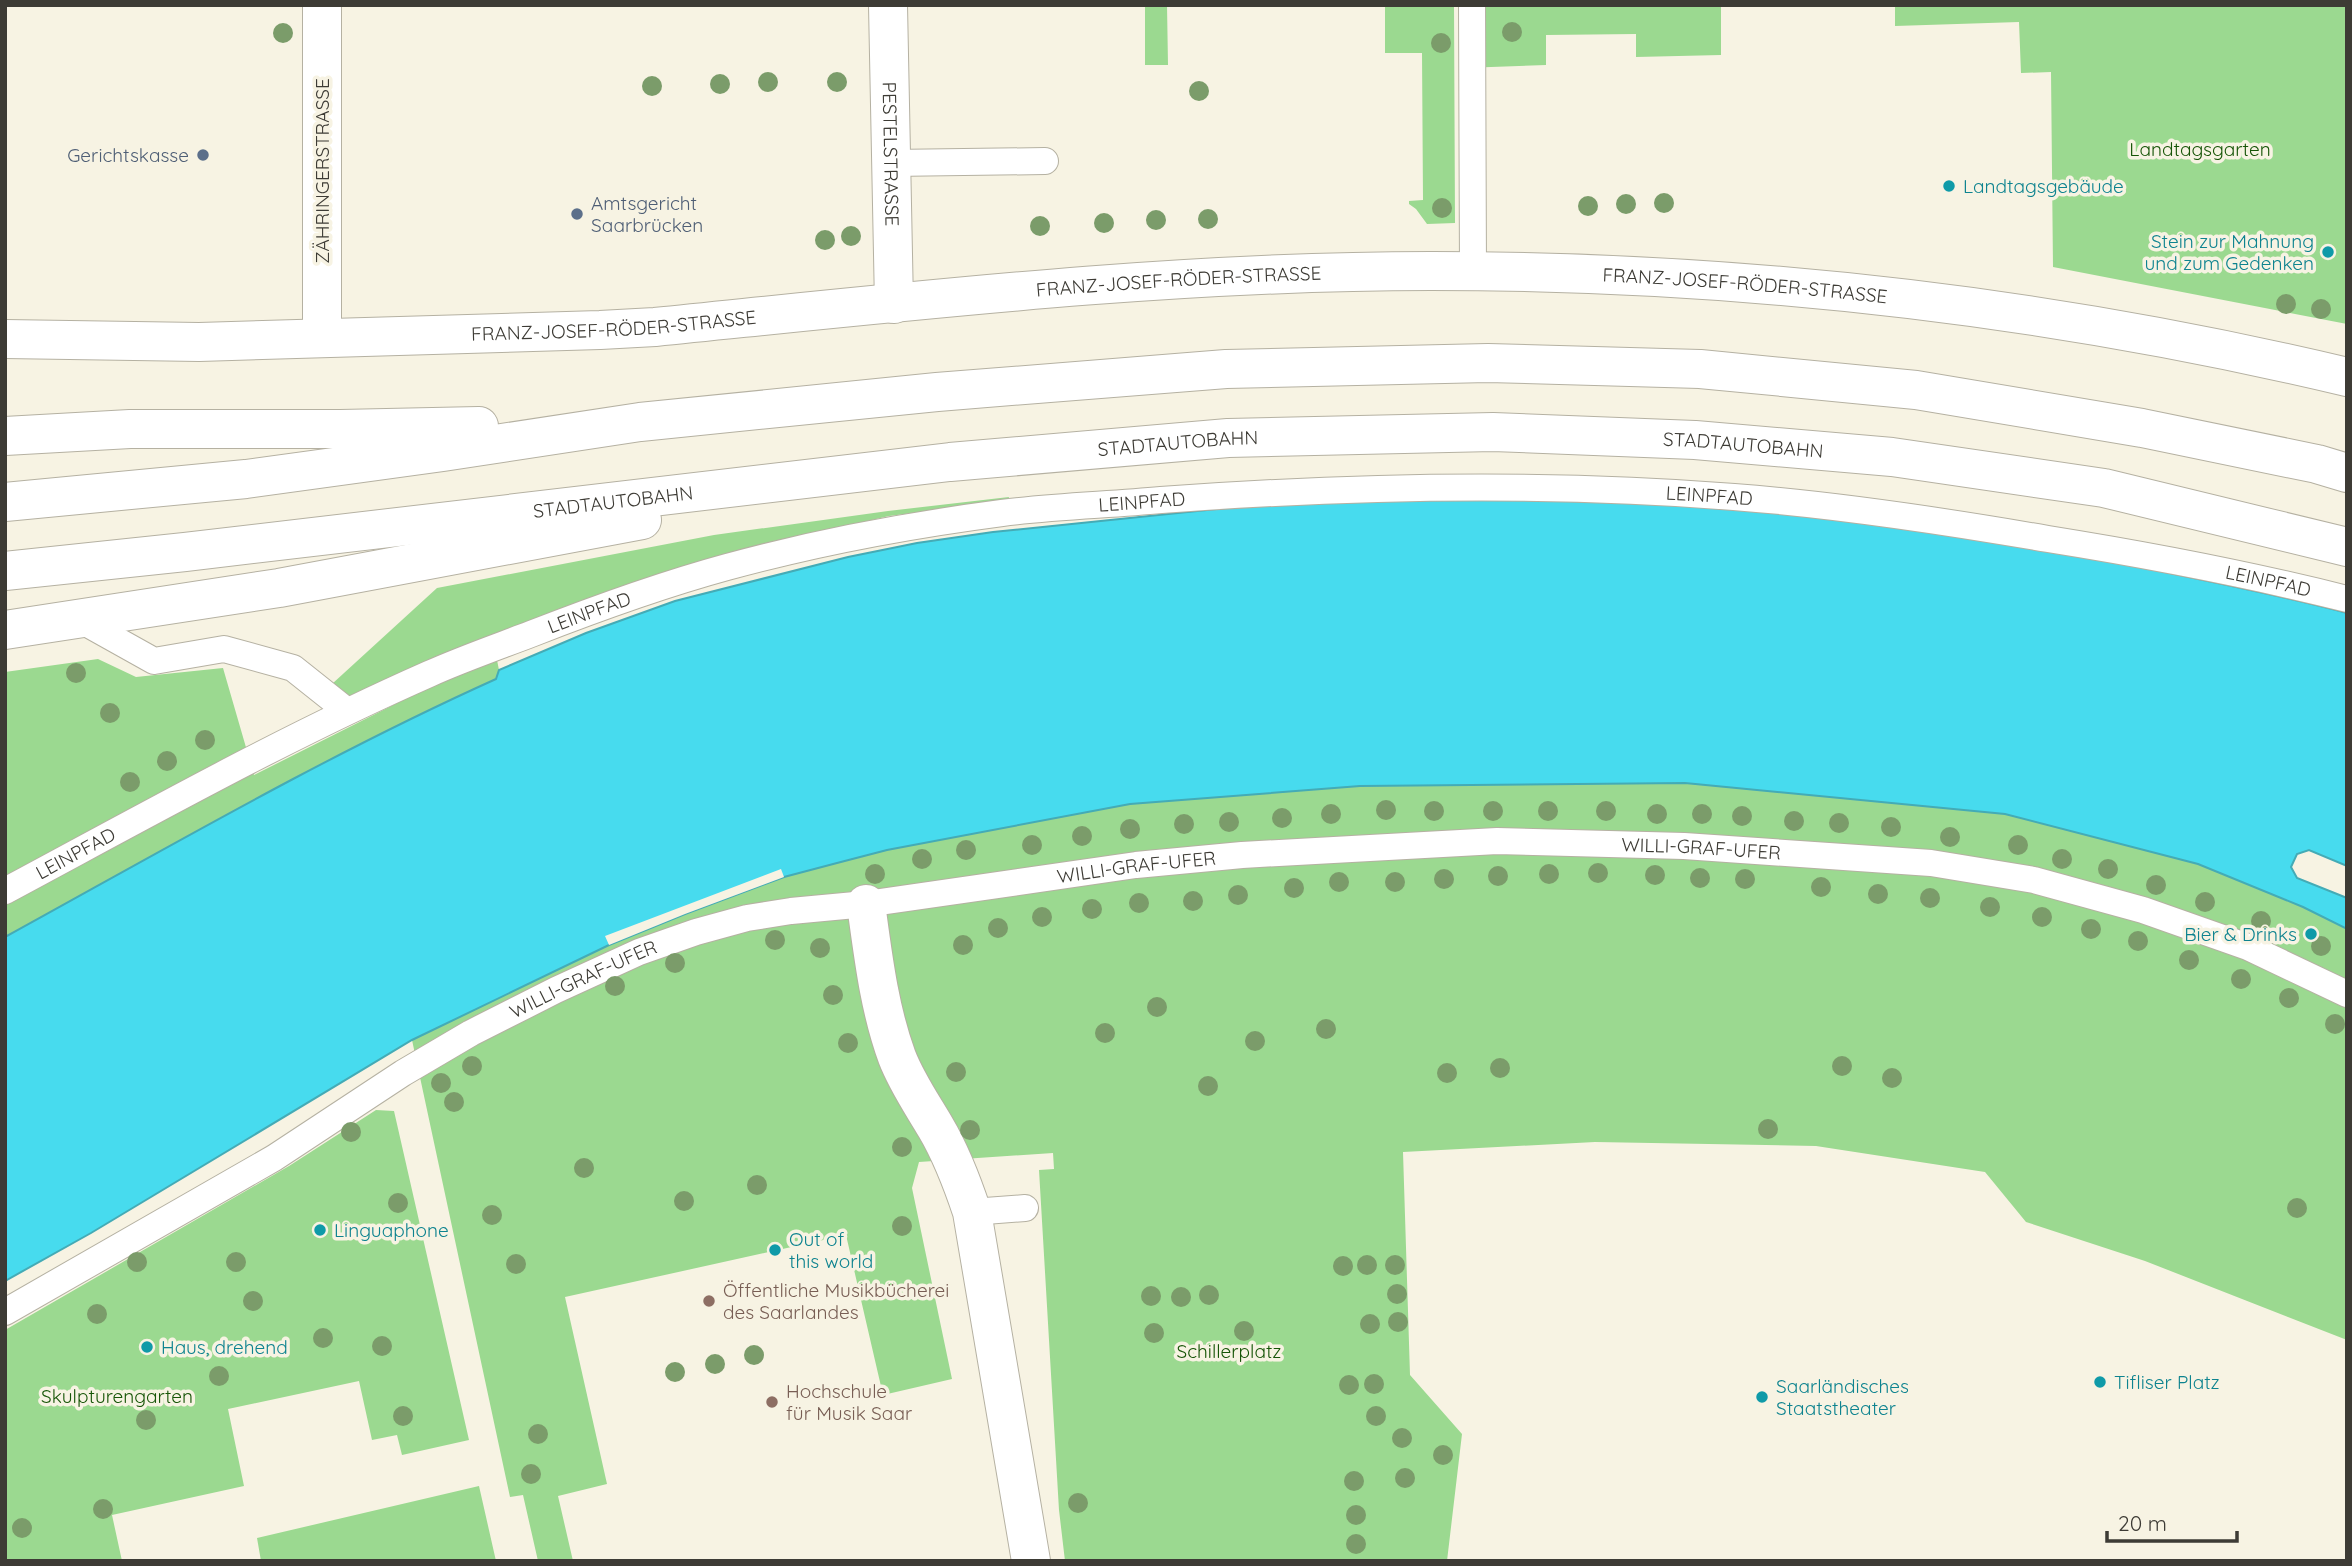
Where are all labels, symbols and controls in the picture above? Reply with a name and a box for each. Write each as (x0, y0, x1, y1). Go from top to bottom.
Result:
street label: ZÄHRINGERSTRASSE (310, 78, 334, 264)
street label: PESTELSTRASSE (878, 81, 904, 226)
park label: Landtagsgarten (2129, 137, 2271, 161)
place label: Gerichtskasse (67, 143, 189, 167)
marker: Gerichtskasse (195, 147, 211, 163)
place label: Landtagsgebäude (1963, 174, 2124, 198)
marker: Landtagsgebäude (1941, 178, 1957, 194)
place label: Amtsgericht Saarbrücken (591, 191, 703, 237)
marker: Amtsgericht Saarbrücken (569, 206, 585, 222)
place label: Stein zur Mahnung und zum Gedenken (2144, 229, 2314, 275)
marker: Stein zur Mahnung und zum Gedenken (2320, 244, 2336, 260)
street label: FRANZ-JOSEF-RÖDER-STRASSE (1035, 261, 1322, 302)
street label: FRANZ-JOSEF-RÖDER-STRASSE (1602, 263, 1889, 308)
street label: FRANZ-JOSEF-RÖDER-STRASSE (471, 305, 757, 346)
street label: STADTAUTOBAHN (1097, 425, 1258, 461)
street label: STADTAUTOBAHN (1663, 427, 1824, 463)
street label: STADTAUTOBAHN (532, 480, 694, 523)
street label: LEINPFAD (1665, 480, 1754, 510)
street label: LEINPFAD (1098, 486, 1186, 517)
street label: LEINPFAD (2223, 560, 2314, 602)
street label: LEINPFAD (544, 586, 634, 639)
street label: LEINPFAD (31, 822, 119, 884)
street label: WILLI-GRAF-UFER (1621, 832, 1782, 865)
street label: WILLI-GRAF-UFER (1055, 846, 1217, 888)
place label: Bier & Drinks (2184, 922, 2297, 946)
marker: Bier & Drinks (2303, 926, 2319, 942)
street label: WILLI-GRAF-UFER (506, 935, 660, 1024)
place label: Linguaphone (334, 1218, 449, 1242)
marker: Linguaphone (312, 1222, 328, 1238)
place label: Out of this world (789, 1227, 873, 1273)
marker: Out of this world (767, 1242, 783, 1258)
place label: Öffentliche Musikbücherei des Saarlandes (723, 1278, 949, 1324)
marker: Öffentliche Musikbücherei des Saarlandes (701, 1293, 717, 1309)
place label: Haus, drehend (161, 1335, 288, 1359)
marker: Haus, drehend (139, 1339, 155, 1355)
park label: Schillerplatz (1177, 1339, 1281, 1363)
place label: Tifliser Platz (2114, 1370, 2220, 1394)
place label: Saarländisches Staatstheater (1776, 1374, 1909, 1420)
marker: Tifliser Platz (2092, 1374, 2108, 1390)
place label: Hochschule für Musik Saar (786, 1379, 913, 1425)
park label: Skulpturengarten (41, 1384, 193, 1408)
marker: Saarländisches Staatstheater (1754, 1389, 1770, 1405)
marker: Hochschule für Musik Saar (764, 1394, 780, 1410)
scale bar (2107, 1500, 2236, 1544)
text: 20 m (2118, 1510, 2167, 1536)

